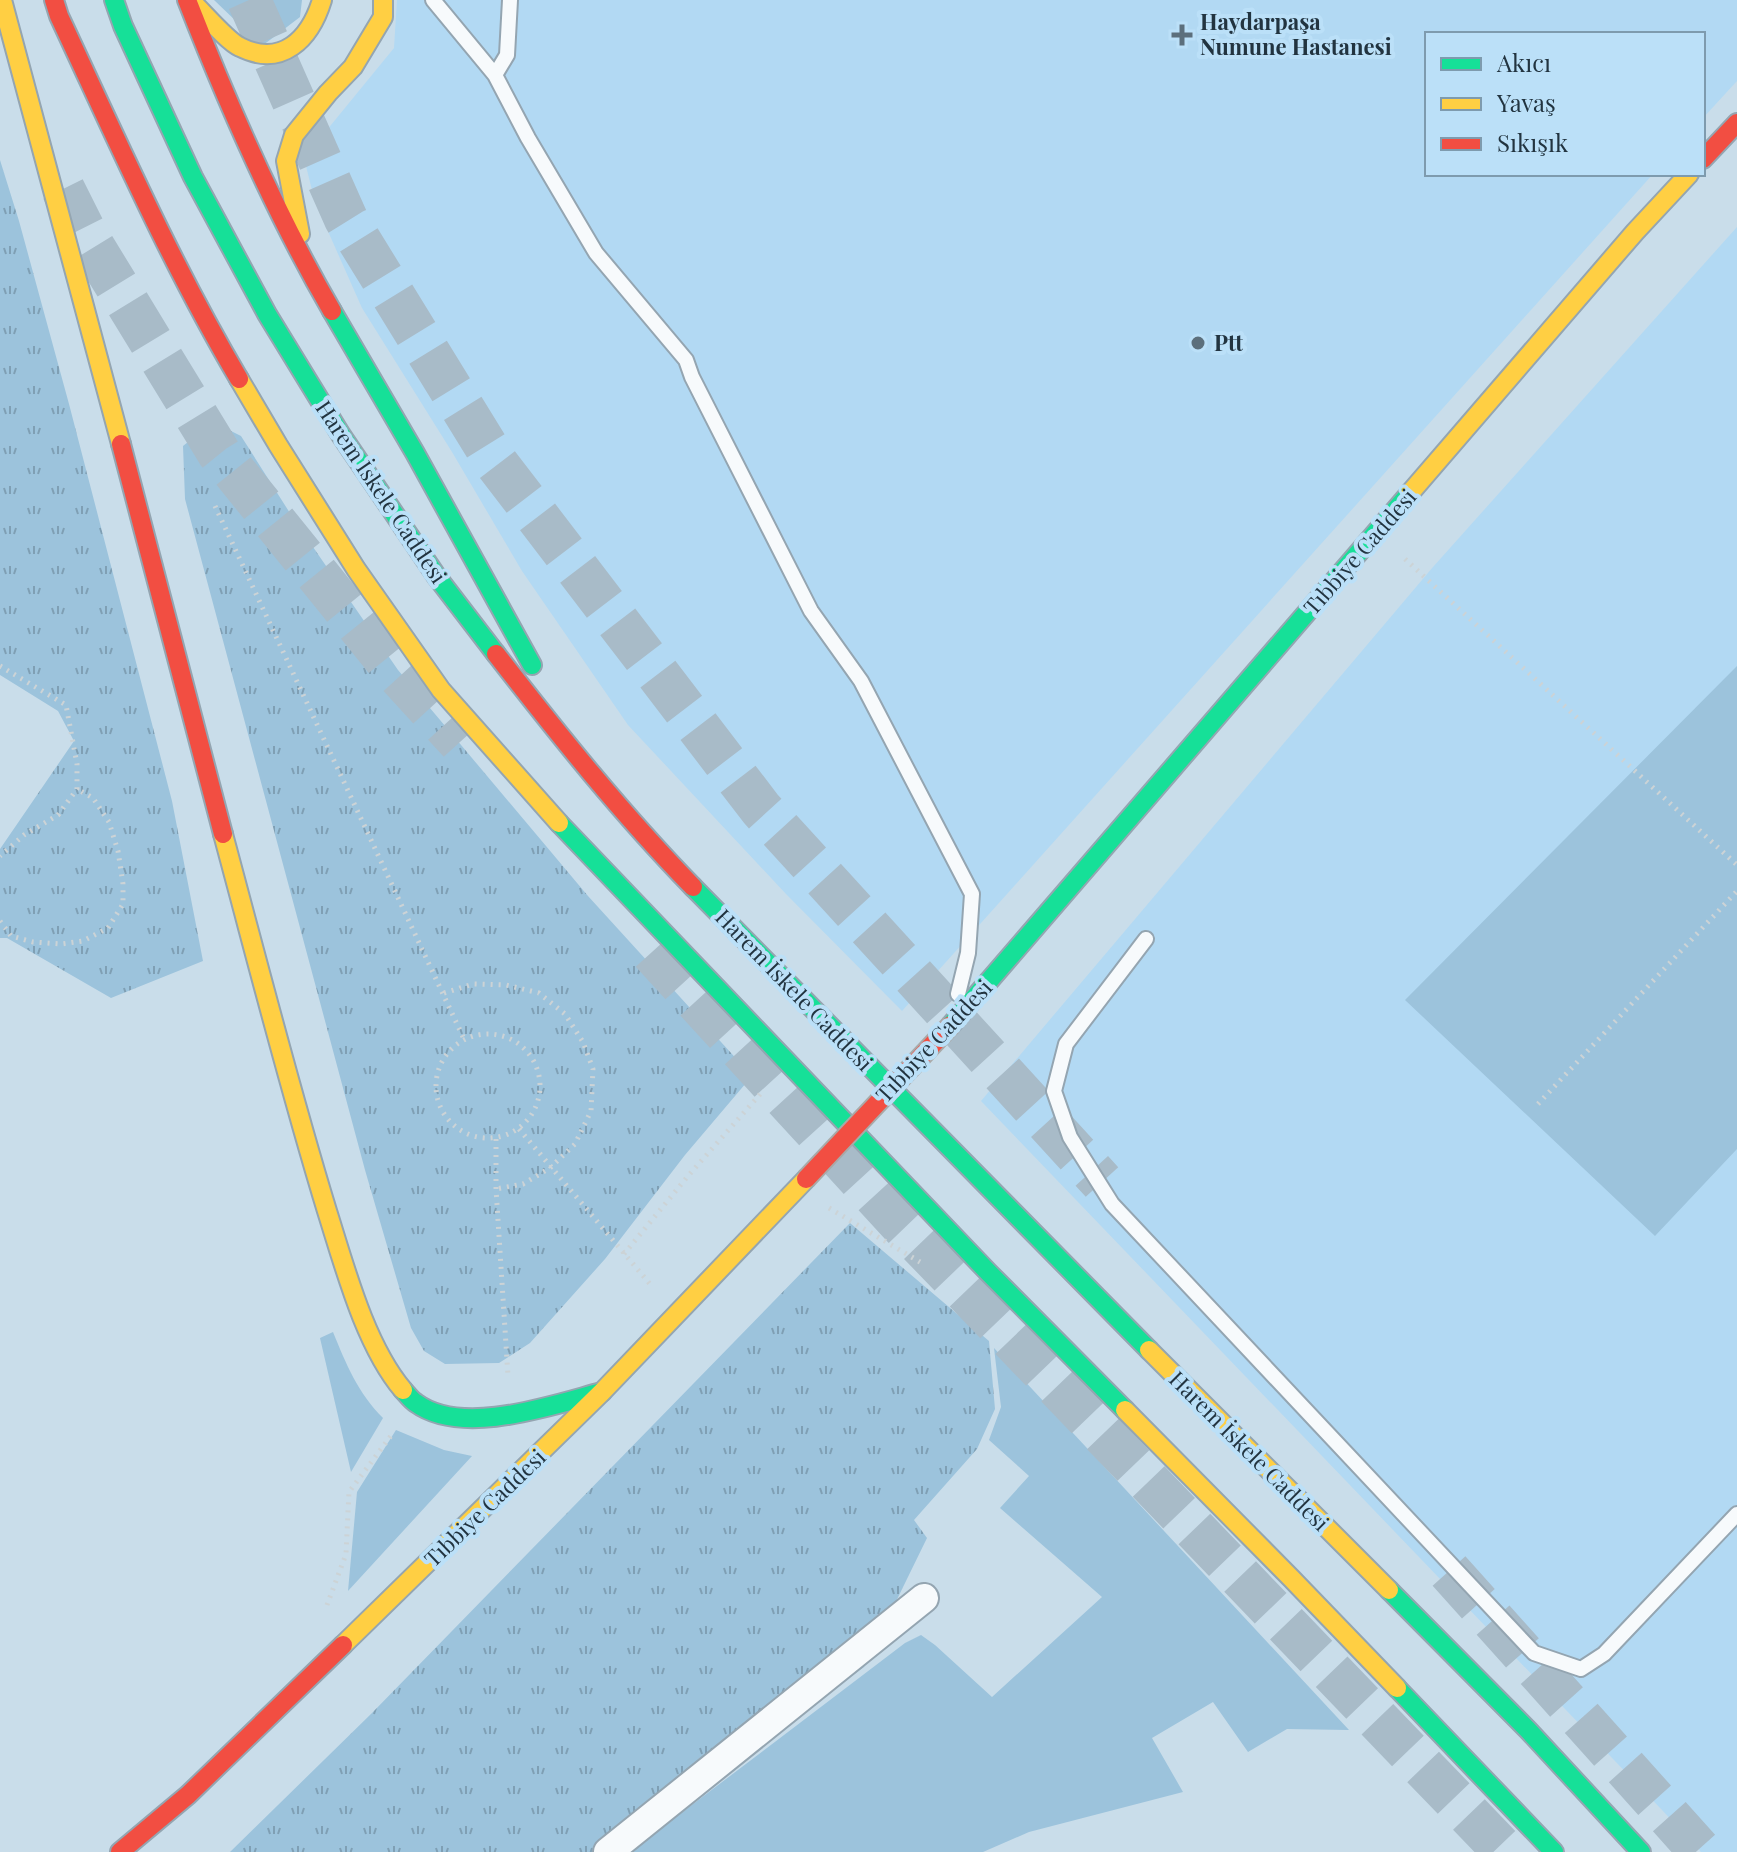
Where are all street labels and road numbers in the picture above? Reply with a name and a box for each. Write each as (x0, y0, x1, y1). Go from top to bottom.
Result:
street label: Harem İskele Caddesi (309, 394, 454, 589)
street label: Tıbbiye Caddesi (1296, 482, 1422, 621)
street label: Harem İskele Caddesi (709, 902, 880, 1077)
street label: Tıbbiye Caddesi (868, 972, 998, 1108)
street label: Harem İskele Caddesi (1163, 1364, 1336, 1537)
street label: Tıbbiye Caddesi (417, 1442, 552, 1573)

